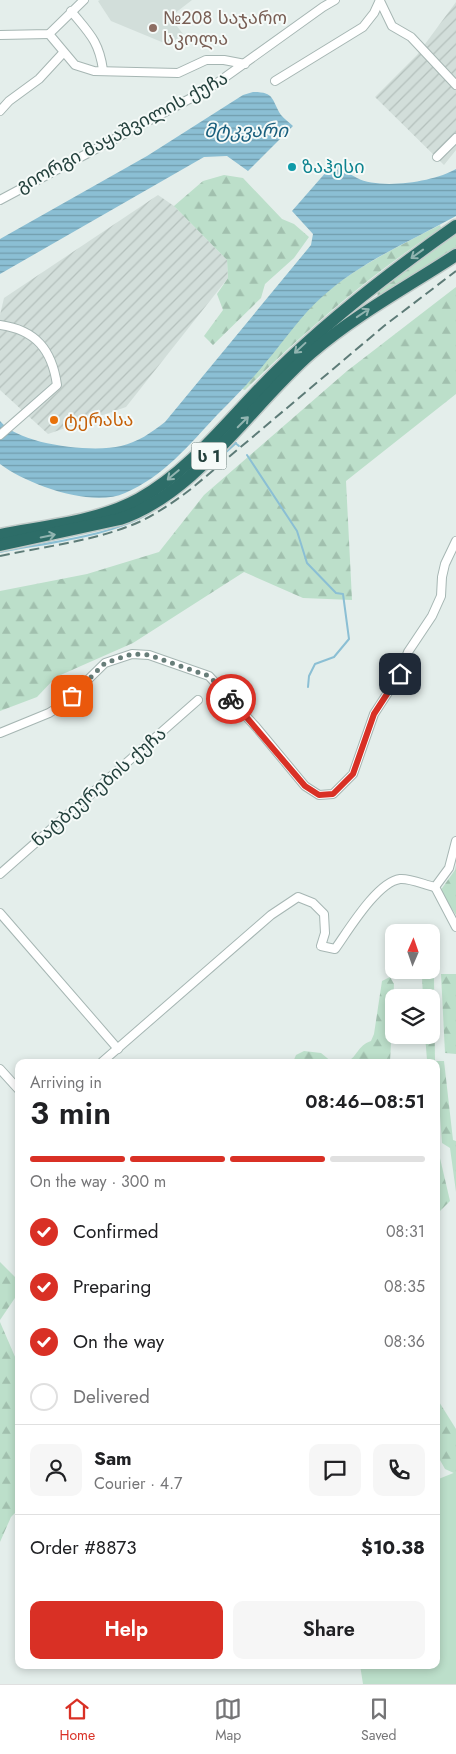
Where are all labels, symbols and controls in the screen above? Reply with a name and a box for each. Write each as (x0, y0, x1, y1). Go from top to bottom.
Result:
place label: №208 საჯარო სკოლა (163, 5, 287, 52)
marker: №208 საჯარო სკოლა (147, 22, 159, 34)
street label: გიორგი მაყაშვილის ქუჩა (12, 65, 232, 199)
water label: მტკვარი (204, 117, 289, 144)
place label: ზაჰესი (302, 154, 365, 180)
marker: ზაჰესი (286, 161, 298, 173)
one-way arrow (411, 249, 424, 260)
one-way arrow (356, 308, 370, 319)
one-way arrow (294, 342, 307, 354)
place label: ტერასა (64, 407, 134, 433)
marker: ტერასა (48, 414, 60, 426)
one-way arrow (237, 416, 249, 428)
road number: ს 1 (192, 442, 226, 470)
one-way arrow (166, 470, 179, 481)
one-way arrow (39, 531, 55, 540)
pin (379, 653, 421, 695)
icon: home (386, 660, 414, 688)
courier (206, 674, 256, 724)
pin (51, 675, 93, 717)
icon: bag (58, 682, 86, 710)
icon: bike (217, 685, 245, 713)
street label: ნატბეურების ქუჩა (26, 721, 172, 853)
north arrow (385, 924, 440, 979)
map controls (385, 924, 440, 1044)
button: layers (385, 989, 440, 1044)
text: Arriving in (30, 1071, 102, 1094)
text: 08:46–08:51 (305, 1088, 425, 1115)
text: 3 min (30, 1090, 111, 1136)
text: On the way · 300 m (30, 1170, 166, 1193)
icon: check (30, 1218, 58, 1246)
text: Confirmed (73, 1218, 159, 1245)
text: 08:31 (386, 1220, 425, 1243)
icon: check (30, 1273, 58, 1301)
text: Preparing (73, 1273, 151, 1300)
text: 08:35 (384, 1275, 425, 1298)
icon: check (30, 1328, 58, 1356)
text: On the way (73, 1328, 164, 1355)
text: 08:36 (384, 1330, 425, 1353)
text: Delivered (73, 1383, 150, 1410)
button: person (30, 1444, 82, 1496)
button: chat (309, 1444, 361, 1496)
button: phone (373, 1444, 425, 1496)
text: Sam (94, 1445, 132, 1472)
text: Courier · 4.7 (94, 1472, 182, 1495)
text: Order #8873 (30, 1534, 137, 1561)
text: $10.38 (361, 1534, 425, 1561)
button: Help (30, 1601, 223, 1659)
button: Share (233, 1601, 425, 1659)
tab: Home (59, 1695, 95, 1745)
tab: Map (214, 1695, 242, 1745)
tab: Saved (361, 1695, 397, 1745)

